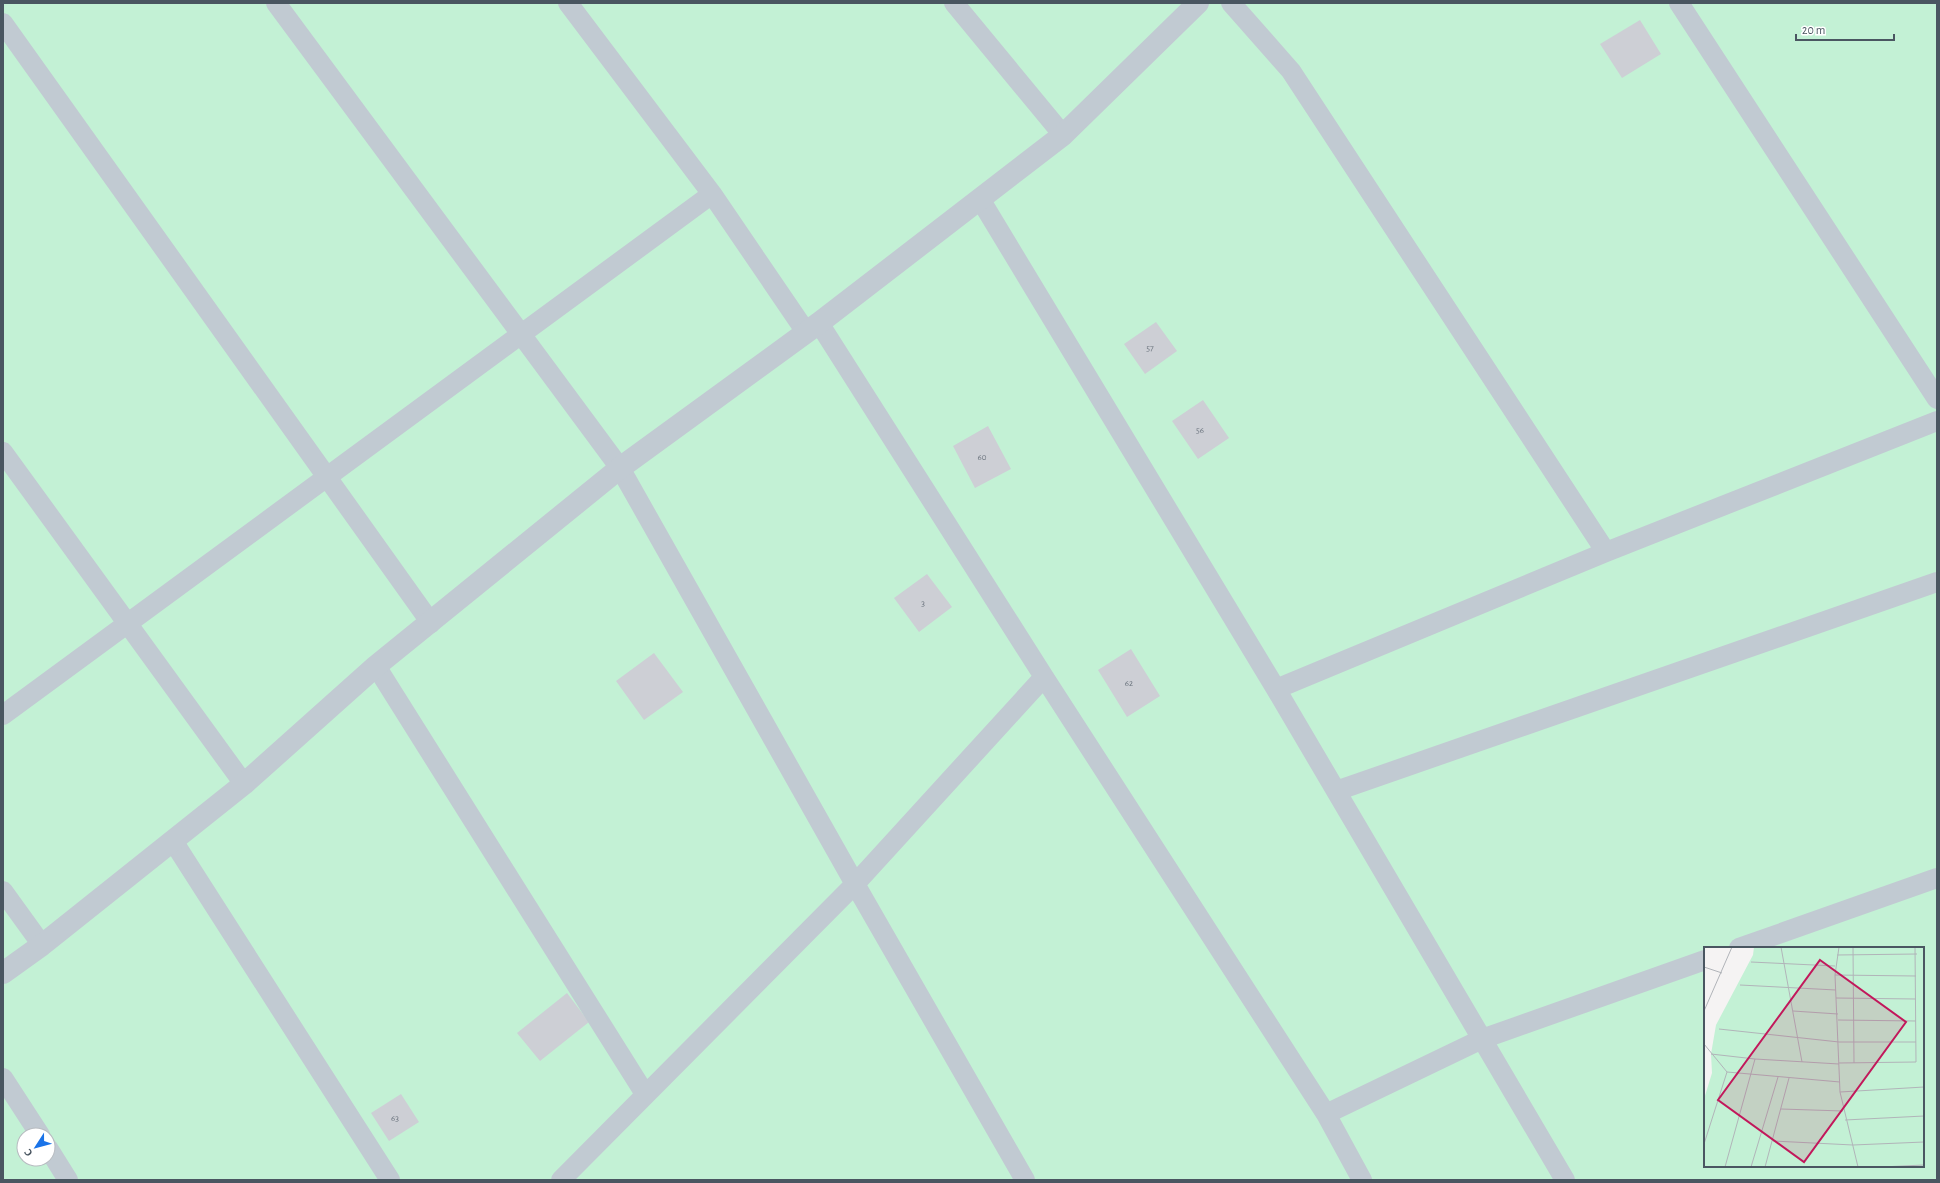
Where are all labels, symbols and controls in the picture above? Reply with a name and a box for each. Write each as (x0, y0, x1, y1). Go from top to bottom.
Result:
scale bar (1796, 16, 1894, 42)
text: 20 m (1802, 24, 1825, 36)
house number: 57 (1146, 344, 1154, 353)
house number: 56 (1196, 426, 1204, 435)
house number: 60 (978, 453, 987, 462)
house number: 3 (921, 599, 925, 608)
house number: 62 (1125, 679, 1133, 688)
inset map (1704, 947, 1924, 1167)
house number: 63 (391, 1114, 399, 1123)
north arrow (16, 1127, 56, 1167)
text: С (22, 1147, 35, 1158)

